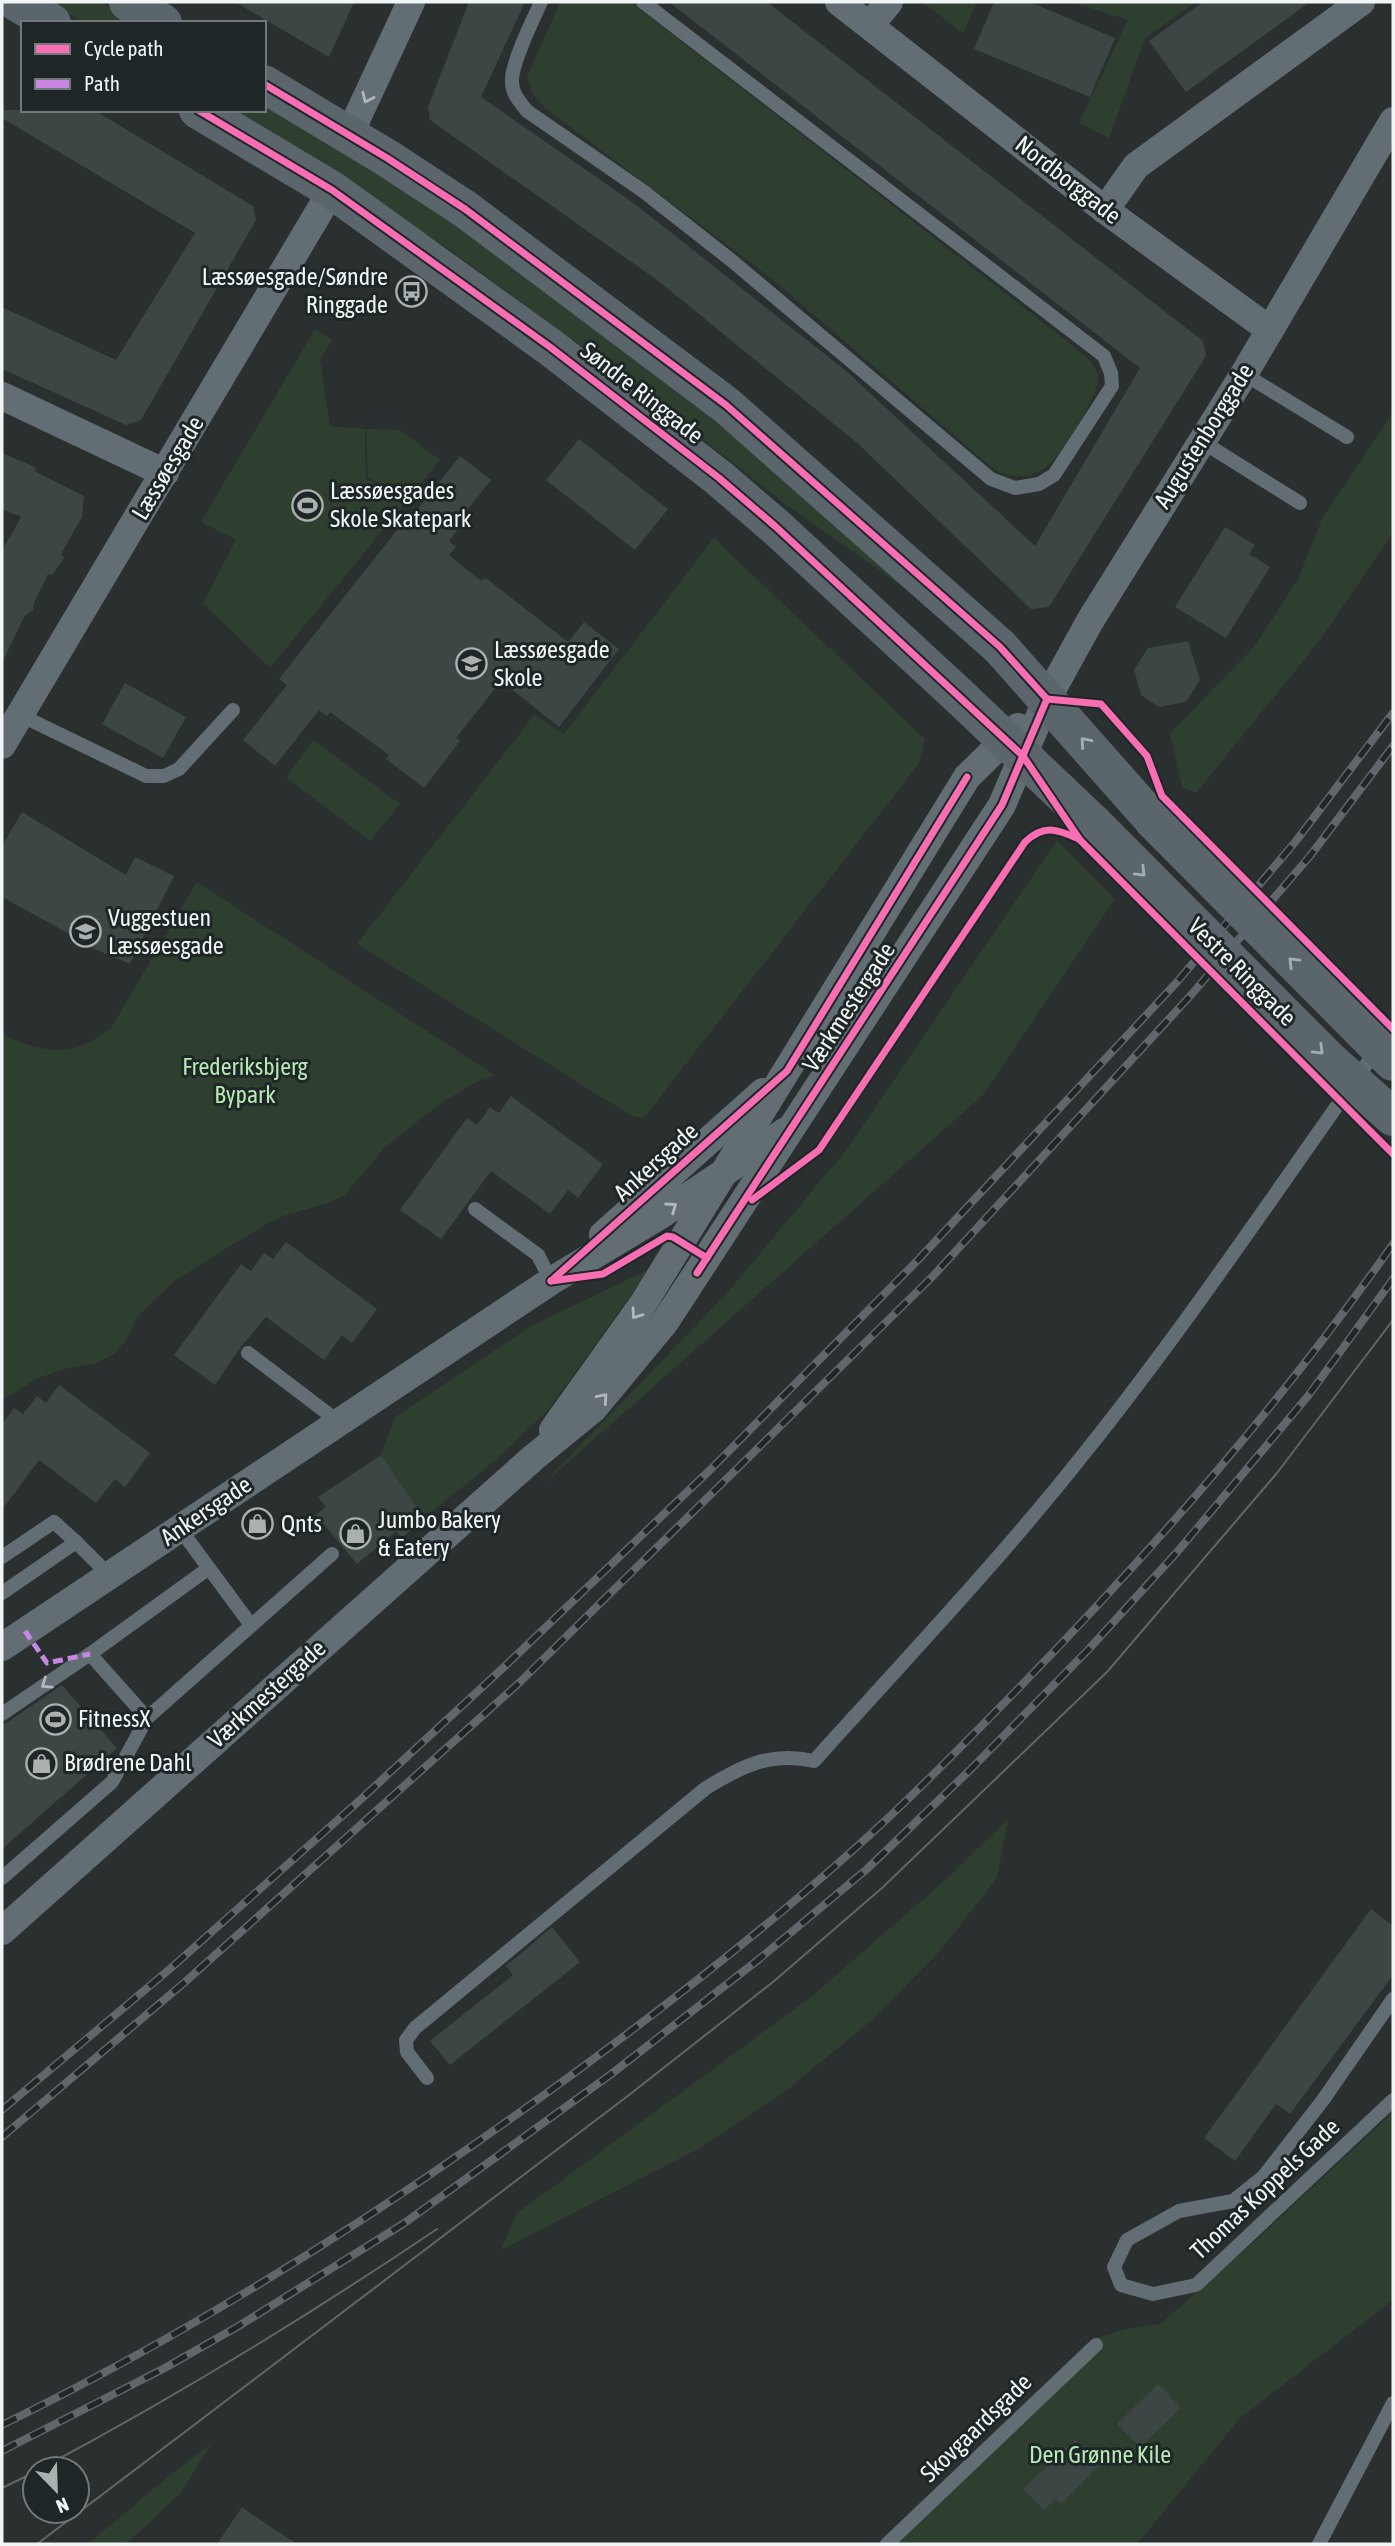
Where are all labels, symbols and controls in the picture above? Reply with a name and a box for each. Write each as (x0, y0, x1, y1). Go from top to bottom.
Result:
legend (21, 21, 266, 112)
text: Cycle path (84, 36, 163, 60)
text: Path (84, 71, 120, 95)
one-way arrow (361, 91, 375, 103)
street label: Nordborggade (1010, 130, 1126, 229)
place label: Læssøesgade/Søndre Ringgade (202, 263, 388, 318)
bus stop icon: Læssøesgade/Søndre Ringgade (394, 274, 428, 308)
street label: Søndre Ringgade (576, 336, 709, 449)
street label: Augustenborggade (1148, 359, 1259, 513)
street label: Læssøesgade (126, 411, 209, 524)
place label: Læssøesgades Skole Skatepark (330, 477, 472, 532)
sports icon: Læssøesgades Skole Skatepark (290, 488, 324, 522)
place label: Læssøesgade Skole (494, 636, 610, 691)
school or university icon: Læssøesgade Skole (454, 647, 488, 681)
one-way arrow (1081, 738, 1093, 751)
one-way arrow (1133, 863, 1146, 876)
place label: Vuggestuen Læssøesgade (108, 904, 224, 959)
street label: Vestre Ringgade (1183, 912, 1302, 1031)
school or university icon: Vuggestuen Læssøesgade (68, 915, 102, 949)
street label: Værkmestergade (797, 937, 900, 1076)
one-way arrow (1289, 957, 1302, 970)
one-way arrow (1311, 1041, 1324, 1054)
park label: Frederiksbjerg Bypark (182, 1053, 308, 1108)
street label: Ankersgade (608, 1117, 703, 1206)
one-way arrow (664, 1203, 677, 1215)
one-way arrow (632, 1306, 644, 1319)
one-way arrow (595, 1393, 607, 1406)
street label: Ankersgade (155, 1471, 256, 1551)
place label: Jumbo Bakery & Eatery (378, 1506, 501, 1561)
shop icon: Qnts (241, 1507, 275, 1541)
place label: Qnts (281, 1510, 322, 1537)
shop icon: Jumbo Bakery & Eatery (338, 1517, 372, 1551)
street label: Værkmestergade (203, 1634, 331, 1753)
one-way arrow (41, 1676, 54, 1688)
sports icon: FitnessX (38, 1702, 72, 1736)
place label: FitnessX (78, 1705, 151, 1732)
shop icon: Brødrene Dahl (24, 1746, 58, 1780)
place label: Brødrene Dahl (64, 1749, 192, 1776)
street label: Thomas Koppels Gade (1185, 2113, 1345, 2265)
street label: Skovgaardsgade (915, 2368, 1037, 2487)
park label: Den Grønne Kile (1029, 2441, 1171, 2468)
north arrow (21, 2455, 91, 2525)
text: N (53, 2493, 72, 2518)

